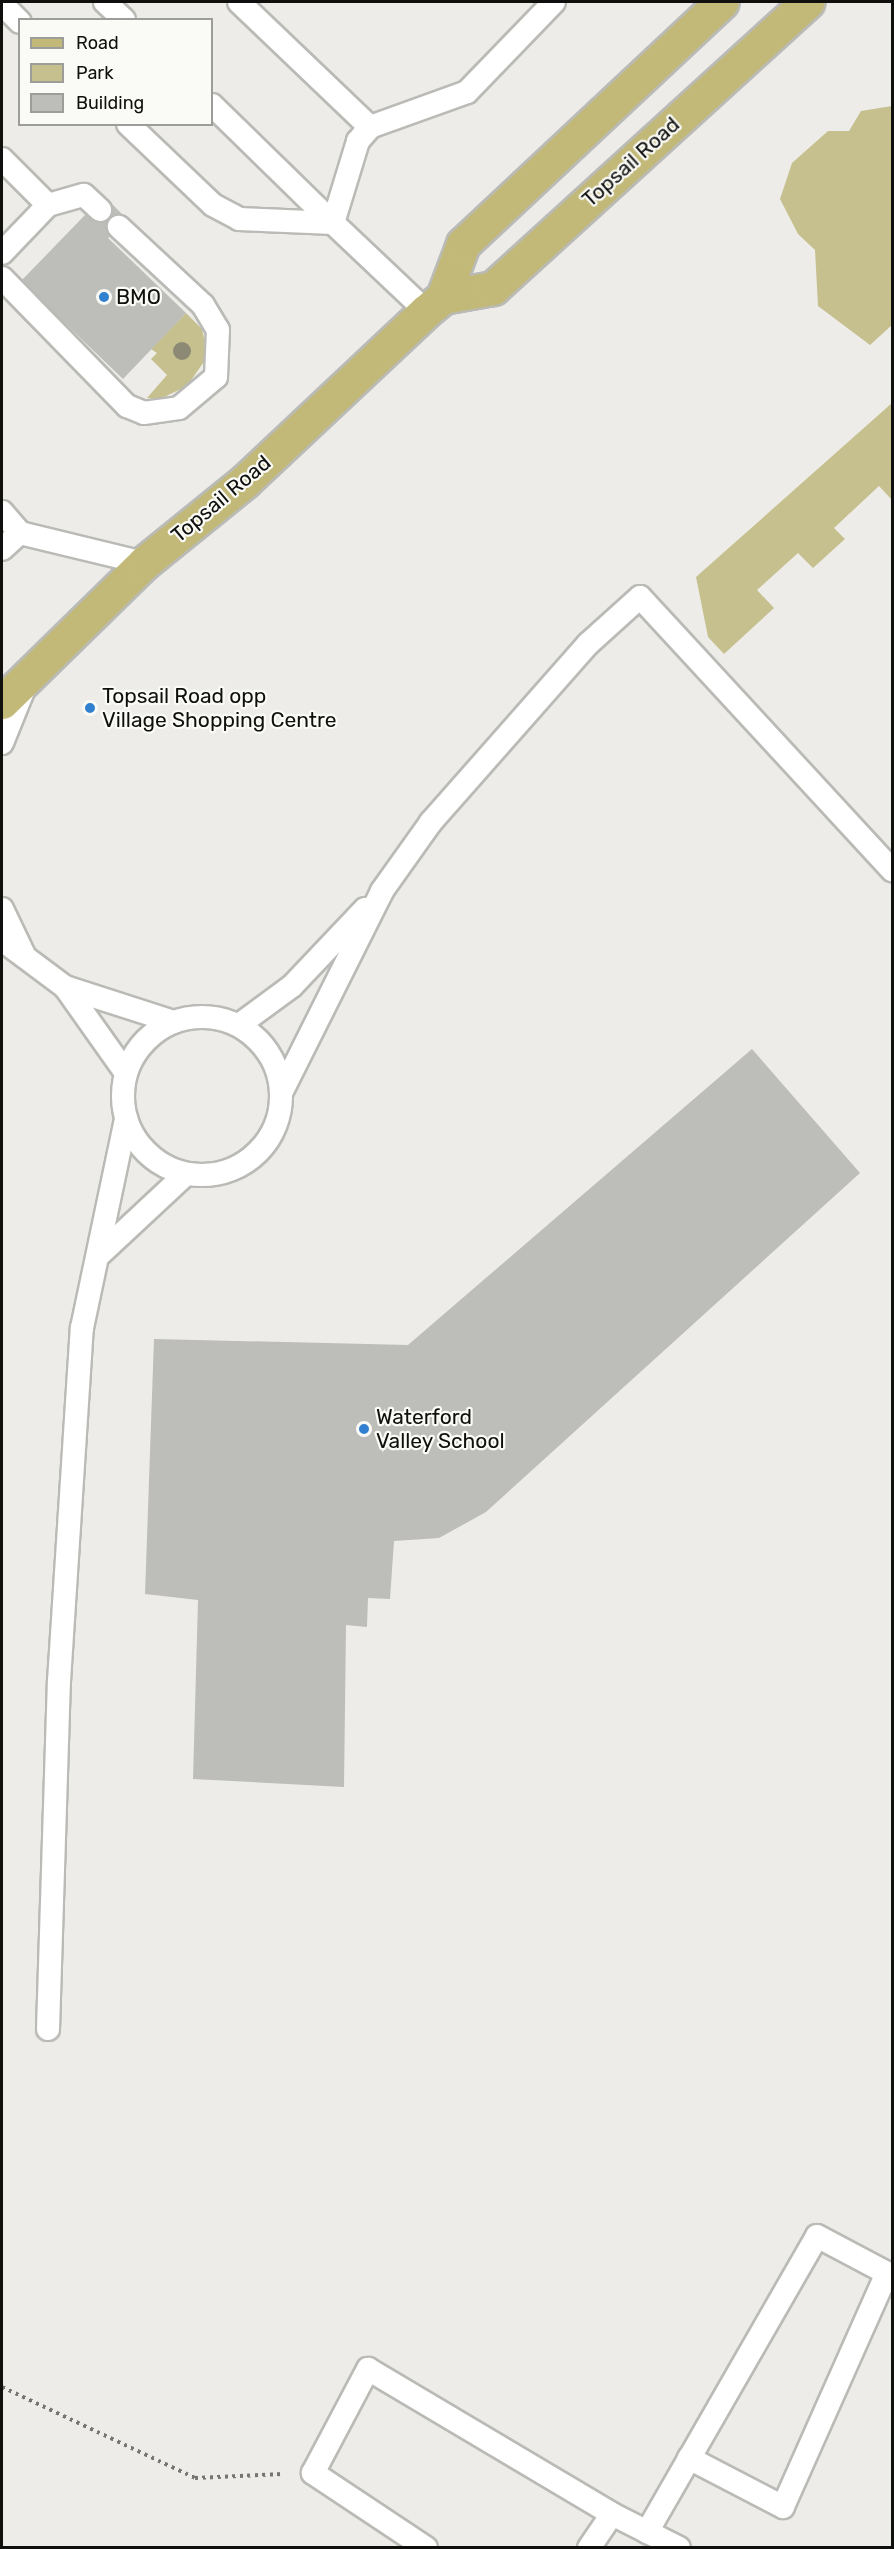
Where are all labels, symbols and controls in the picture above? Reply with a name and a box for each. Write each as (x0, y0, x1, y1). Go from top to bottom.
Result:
legend (18, 18, 213, 126)
text: Road (76, 32, 119, 54)
text: Park (76, 62, 113, 84)
text: Building (76, 92, 144, 114)
street label: Topsail Road (577, 112, 685, 212)
place label: BMO (116, 284, 161, 310)
marker: BMO (97, 290, 111, 304)
street label: Topsail Road (166, 450, 276, 548)
place label: Topsail Road opp Village Shopping Centre (102, 683, 337, 733)
marker: Topsail Road opp Village Shopping Centre (83, 701, 97, 715)
place label: Waterford Valley School (376, 1404, 505, 1454)
marker: Waterford Valley School (357, 1422, 371, 1436)

